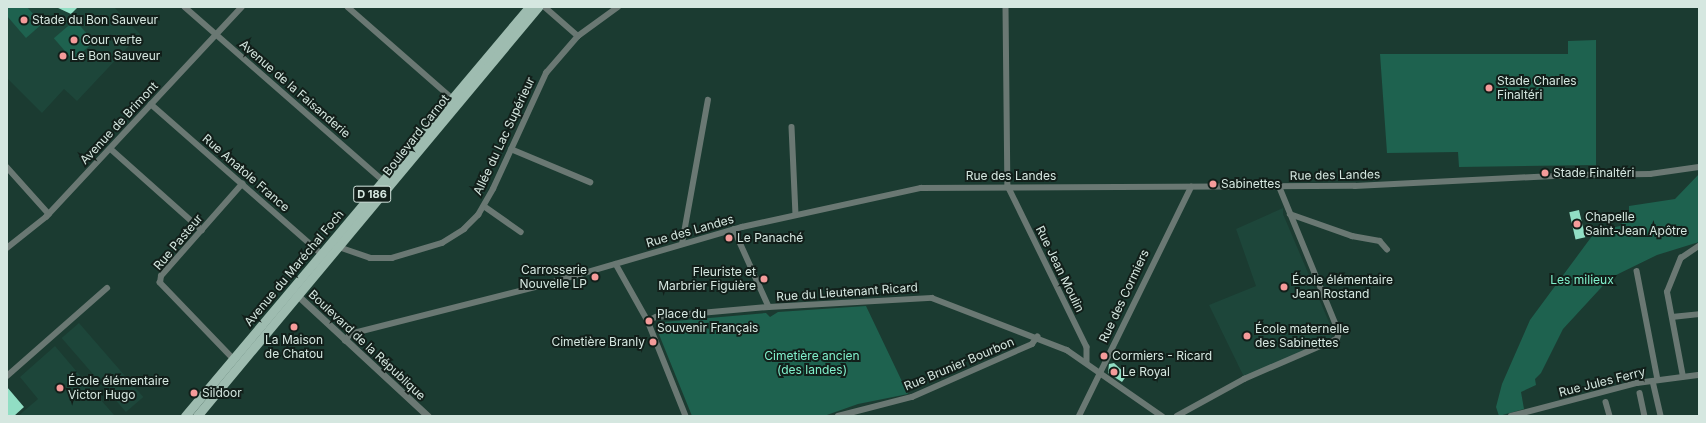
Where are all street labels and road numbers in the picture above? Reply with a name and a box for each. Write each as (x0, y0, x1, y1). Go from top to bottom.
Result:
street label: Avenue de la Faisanderie (237, 37, 353, 141)
street label: Allée du Lac Supérieur (470, 75, 538, 197)
street label: Avenue de Brimont (77, 79, 161, 167)
street label: Boulevard Carnot (380, 92, 452, 178)
street label: Rue Anatole France (200, 131, 292, 215)
street label: Rue des Landes (1290, 167, 1380, 183)
street label: Rue des Landes (966, 169, 1056, 183)
road number: D 186 (353, 185, 391, 203)
street label: Avenue du Maréchal Foch (241, 207, 347, 329)
street label: Rue Pasteur (151, 211, 205, 273)
street label: Rue des Landes (645, 212, 735, 250)
street label: Rue Jean Moulin (1033, 223, 1087, 315)
street label: Rue des Cormiers (1096, 247, 1152, 345)
street label: Rue du Lieutenant Ricard (776, 280, 918, 304)
street label: Boulevard de la République (306, 287, 428, 403)
street label: Rue Brunier Bourbon (902, 334, 1016, 394)
street label: Rue Jules Ferry (1557, 364, 1647, 400)

